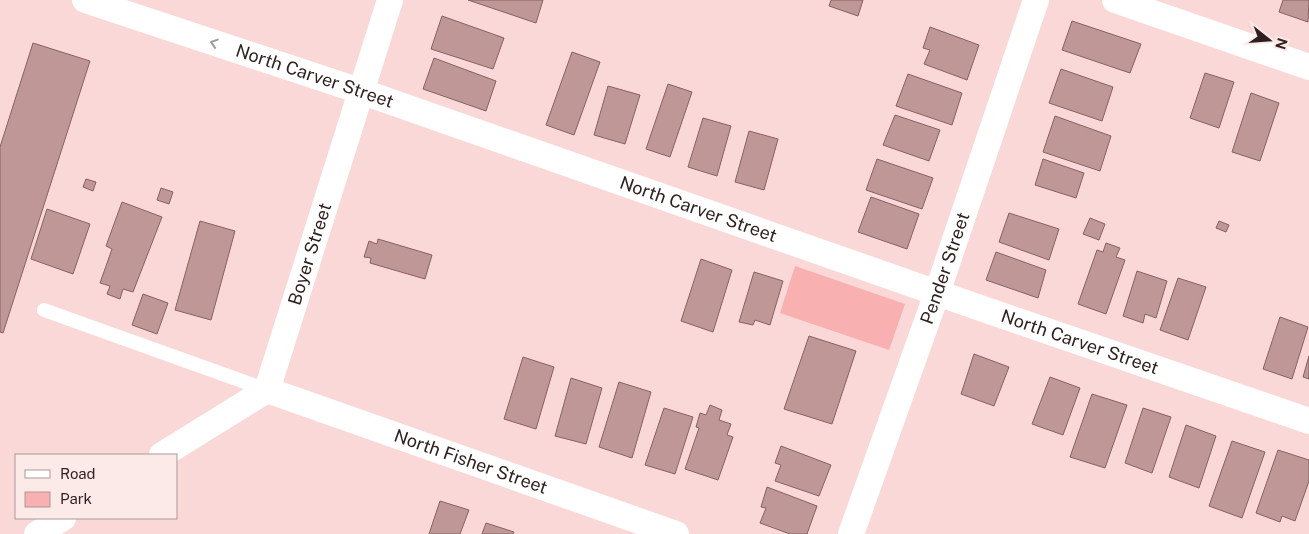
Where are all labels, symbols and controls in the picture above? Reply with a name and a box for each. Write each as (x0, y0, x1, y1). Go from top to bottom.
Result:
north arrow (1244, 15, 1294, 65)
text: N (1272, 36, 1291, 51)
one-way arrow (211, 39, 219, 49)
street label: North Carver Street (233, 40, 396, 112)
street label: North Carver Street (617, 172, 780, 246)
street label: Boyer Street (283, 200, 335, 308)
street label: Pender Street (916, 209, 974, 327)
street label: North Carver Street (999, 305, 1161, 378)
street label: North Fisher Street (391, 425, 550, 498)
legend (15, 454, 178, 519)
text: Road (60, 465, 96, 482)
text: Park (60, 490, 92, 507)

